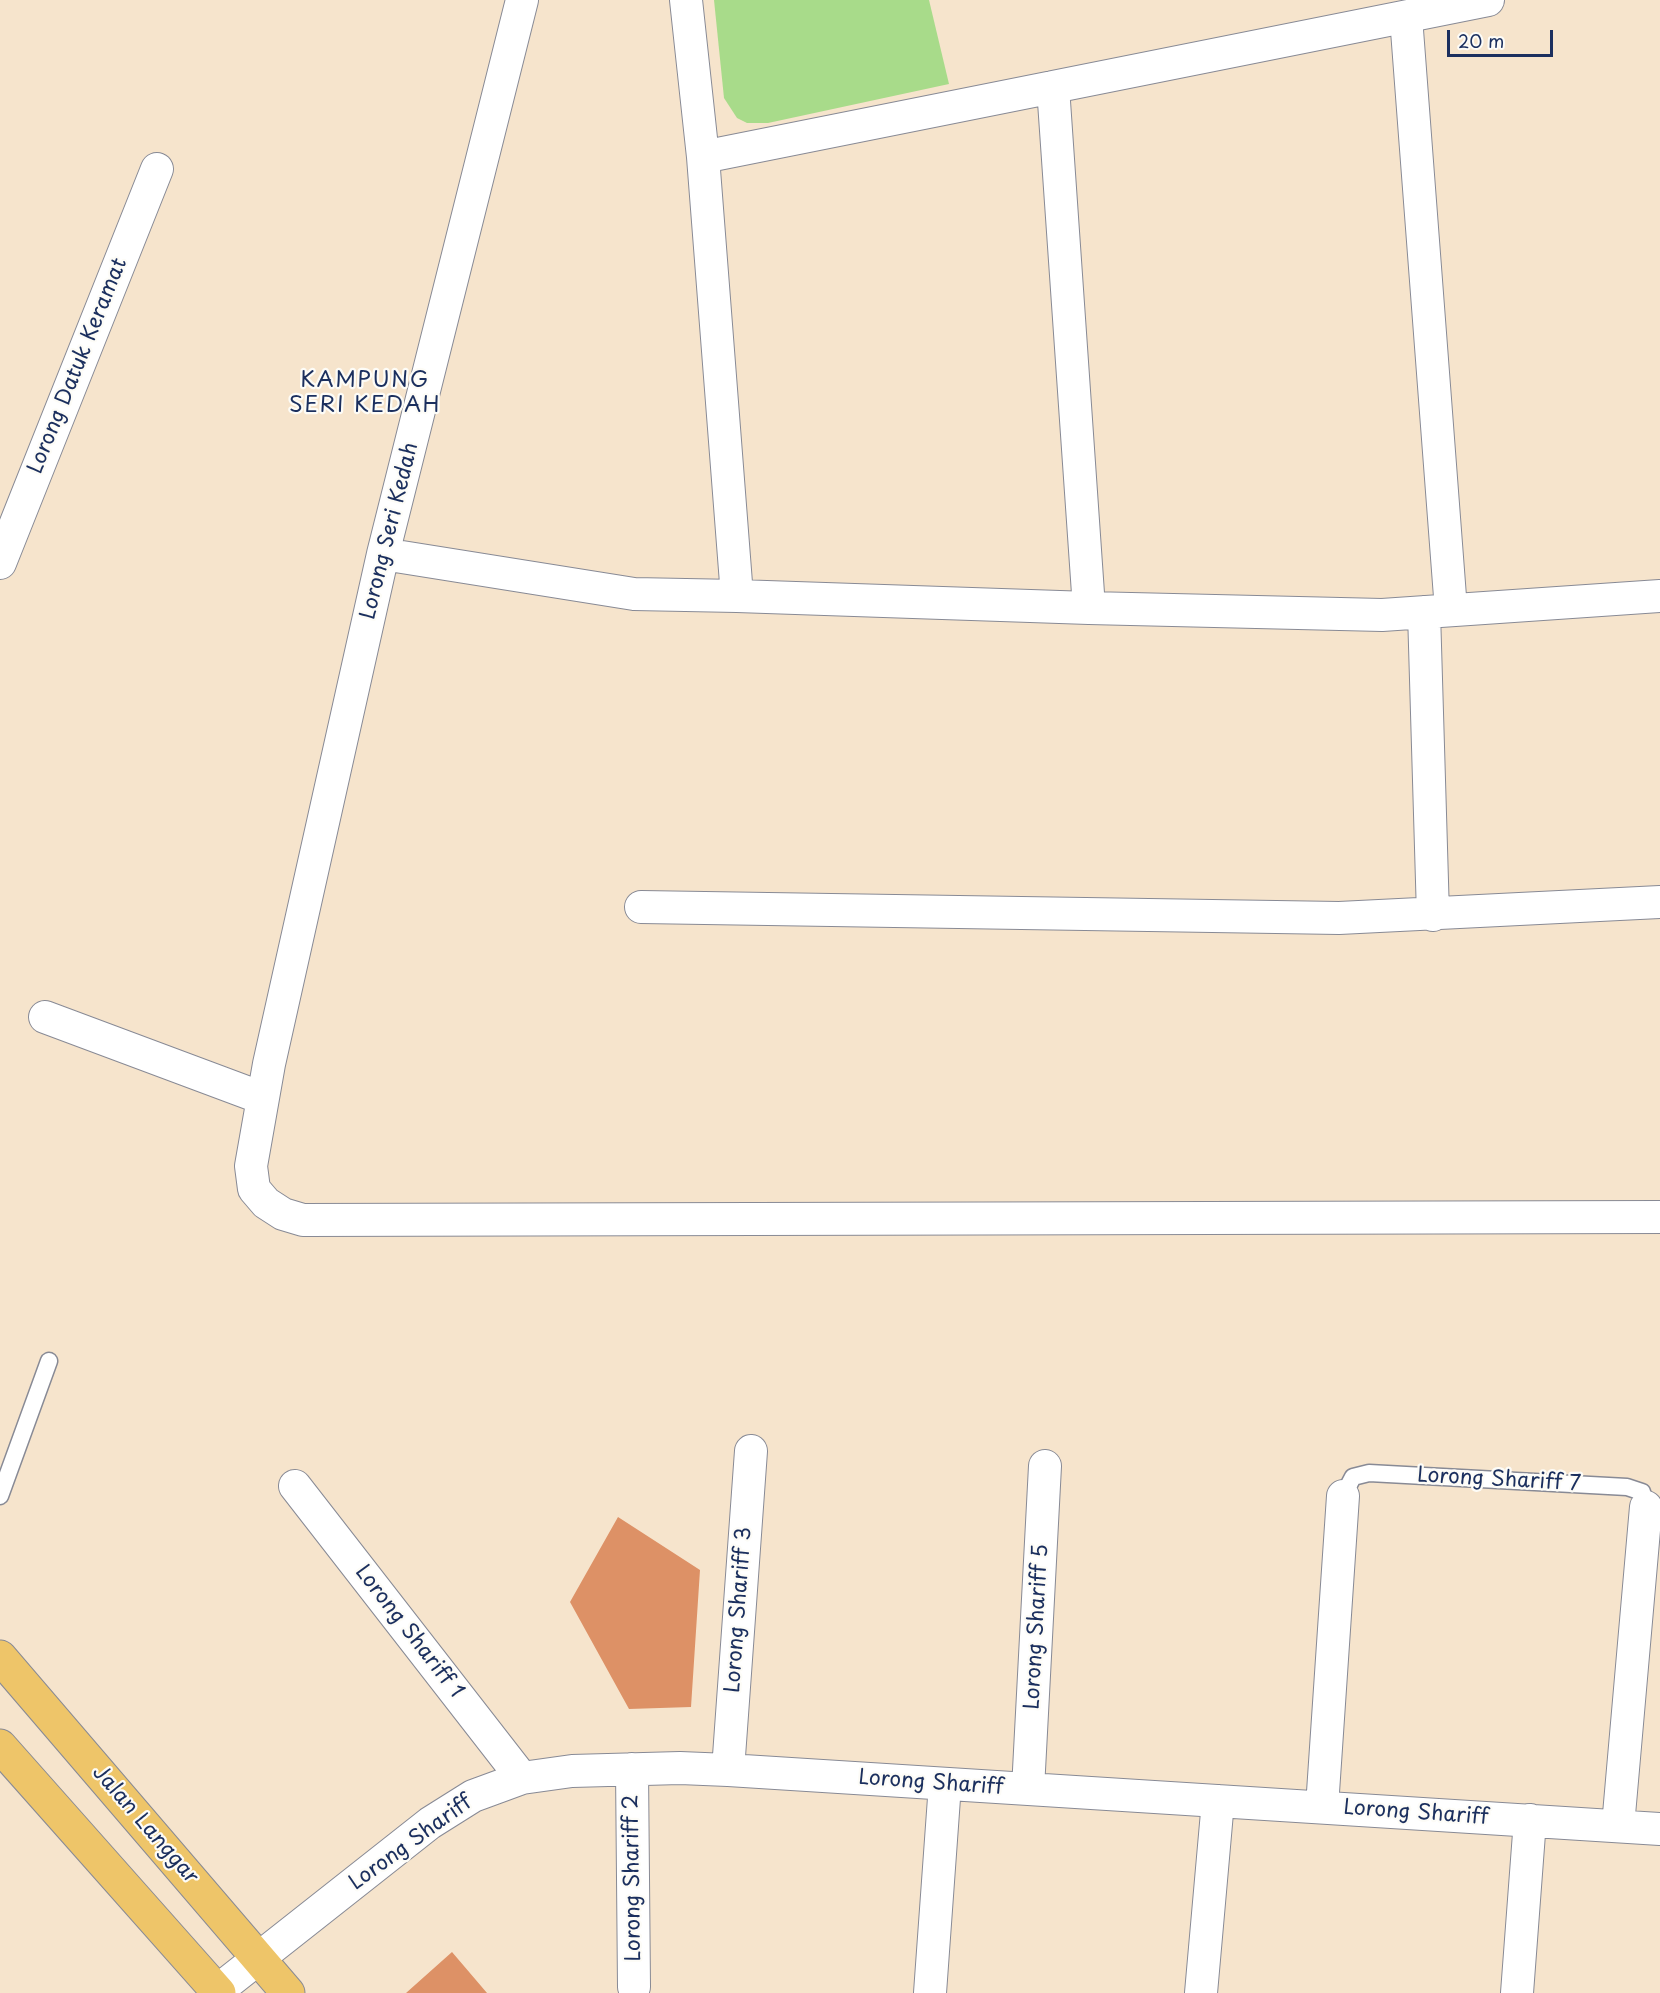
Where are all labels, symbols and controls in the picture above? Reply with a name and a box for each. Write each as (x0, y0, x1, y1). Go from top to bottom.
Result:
scale bar (1450, 18, 1556, 56)
text: 20 m (1458, 27, 1504, 54)
street label: Lorong Datuk Keramat (23, 254, 133, 478)
district label: KAMPUNG SERI KEDAH (289, 368, 441, 420)
street label: Lorong Seri Kedah (356, 440, 424, 622)
street label: Lorong Shariff 7 (1416, 1463, 1582, 1497)
street label: Lorong Shariff 3 (721, 1526, 757, 1694)
street label: Lorong Shariff 5 (1020, 1544, 1054, 1710)
street label: Lorong Shariff 1 (349, 1561, 469, 1703)
street label: Jalan Langgar (87, 1760, 203, 1890)
street label: Lorong Shariff (858, 1765, 1004, 1801)
street label: Lorong Shariff (345, 1790, 477, 1896)
street label: Lorong Shariff 2 (619, 1794, 647, 1962)
street label: Lorong Shariff (1343, 1795, 1489, 1831)

